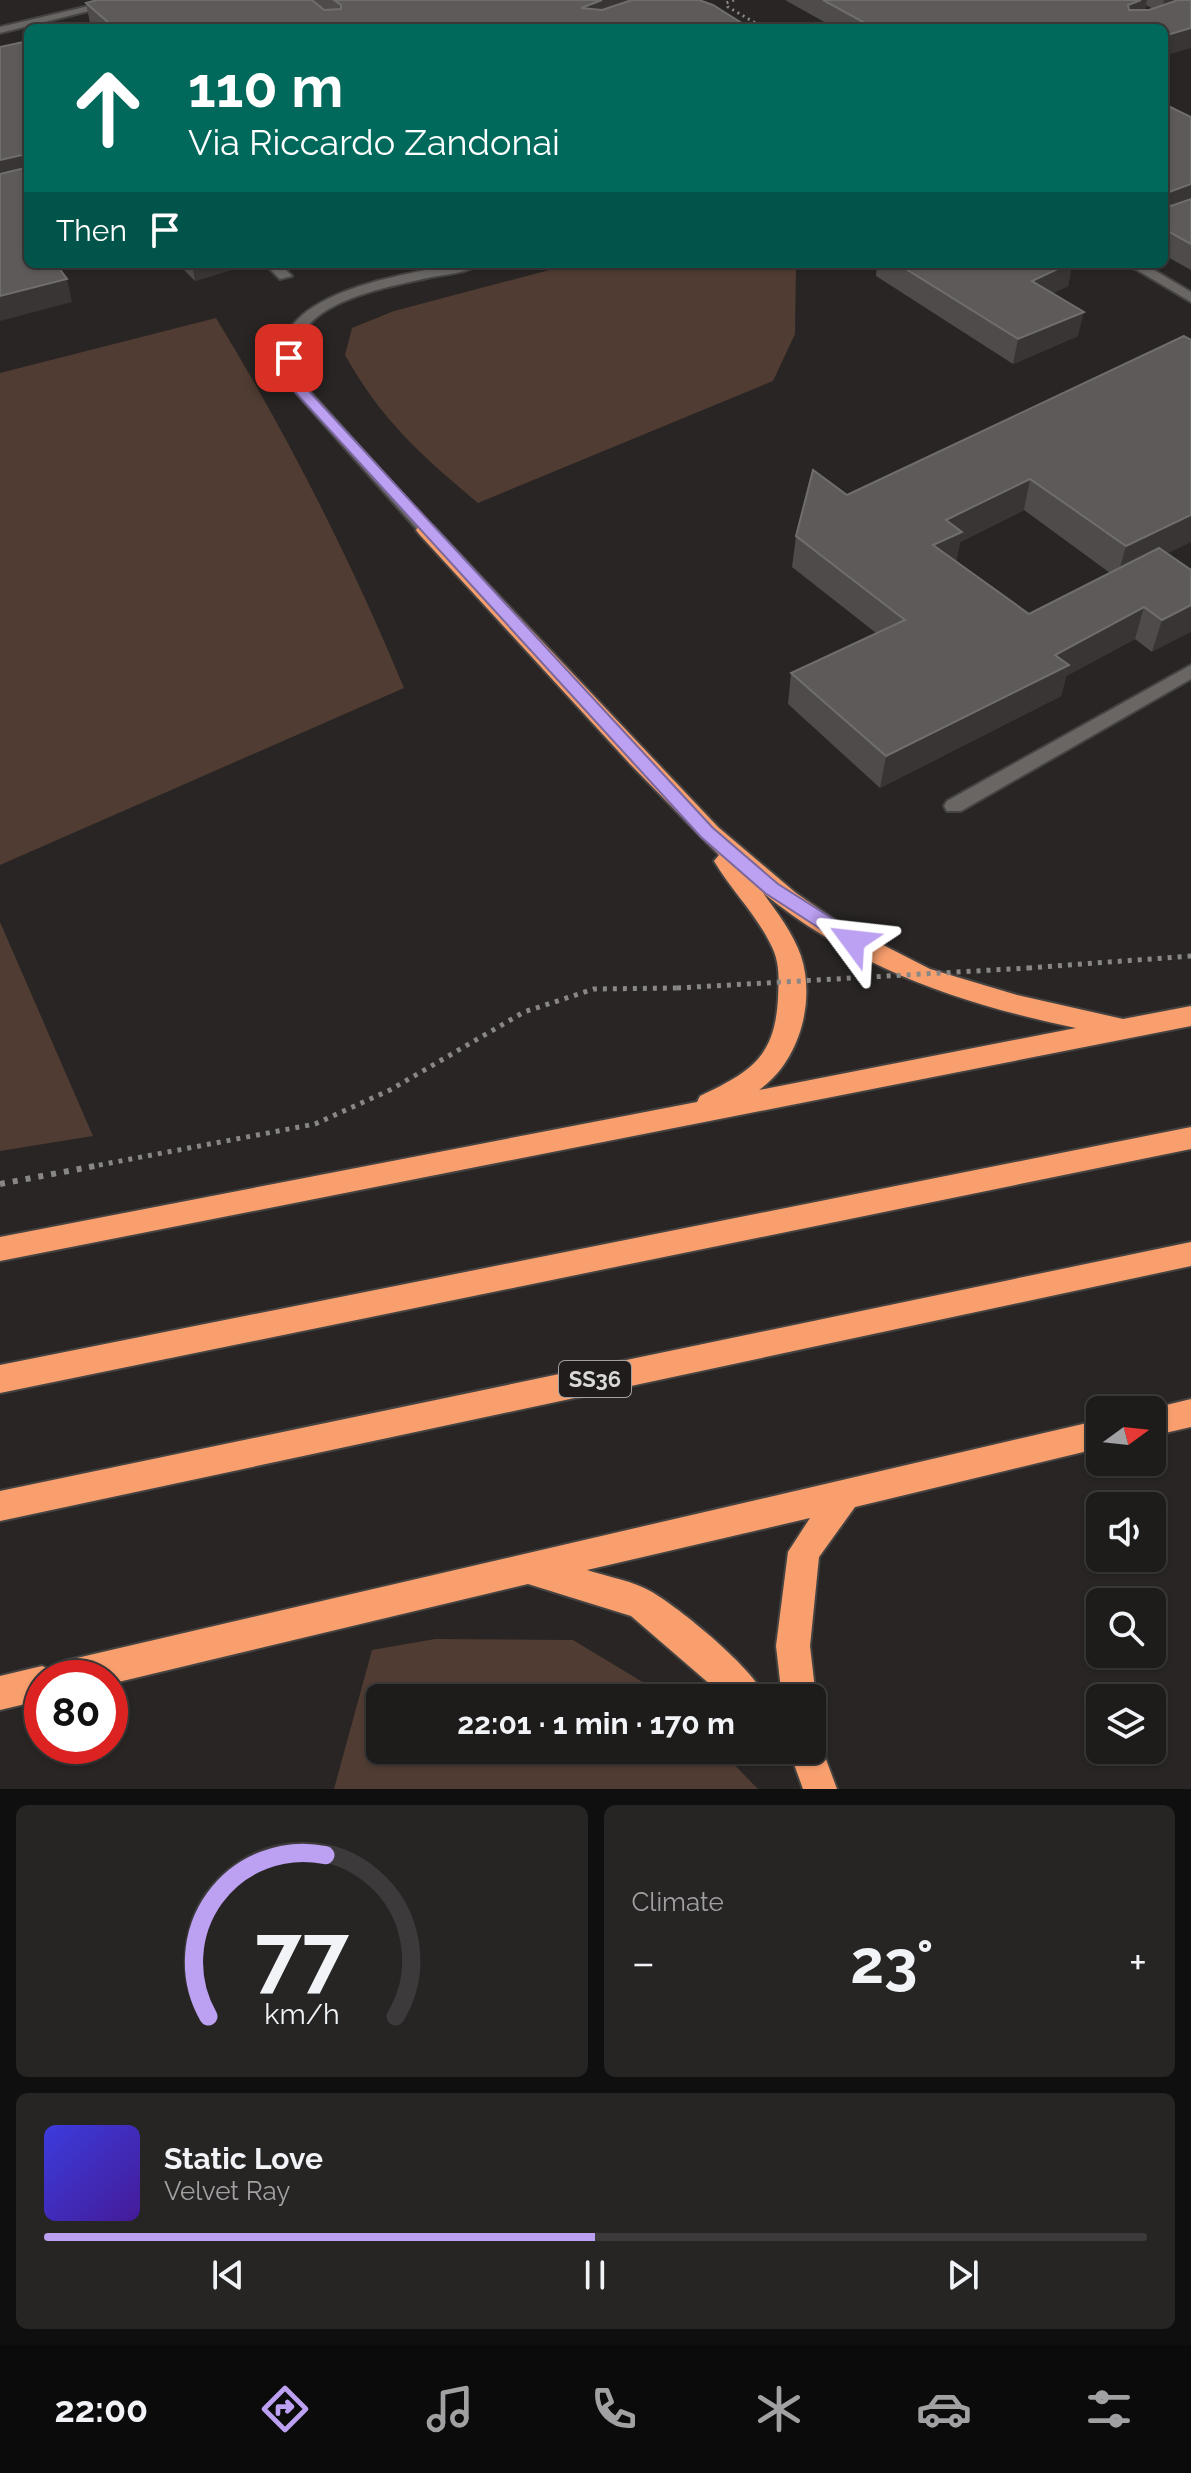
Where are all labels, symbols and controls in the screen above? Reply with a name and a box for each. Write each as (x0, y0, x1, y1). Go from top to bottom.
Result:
text: 110 m (188, 54, 343, 120)
icon: ahead (56, 56, 160, 160)
text: Via Riccardo Zandonai (188, 121, 560, 163)
icon: arrive (143, 208, 187, 252)
text: Then (56, 213, 127, 248)
pin (255, 324, 323, 392)
icon: arrive (267, 336, 311, 380)
position arrow (811, 899, 895, 983)
road number: SS36 (559, 1361, 631, 1397)
north arrow (1086, 1396, 1166, 1476)
map controls (1086, 1396, 1166, 1764)
button: sound (1086, 1492, 1166, 1572)
button: search (1086, 1588, 1166, 1668)
speed limit sign: 80 (24, 1660, 128, 1764)
button: layers (1086, 1684, 1166, 1764)
text: 22:01 · 1 min · 170 m (457, 1706, 735, 1741)
text: Climate (632, 1887, 724, 1917)
text: 77 (255, 1905, 349, 2002)
text: 23° (850, 1927, 934, 1997)
text: − (632, 1937, 655, 1988)
text: + (1129, 1937, 1147, 1988)
text: km/h (264, 1997, 339, 2031)
text: Static Love (164, 2141, 323, 2176)
text: Velvet Ray (164, 2176, 290, 2206)
icon: previous (206, 2253, 250, 2297)
icon: pause (573, 2253, 617, 2297)
icon: next (941, 2253, 985, 2297)
icon: directions (257, 2381, 313, 2437)
icon: music (422, 2381, 478, 2437)
icon: phone (586, 2381, 642, 2437)
icon: climate (751, 2381, 807, 2437)
icon: car (916, 2381, 972, 2437)
icon: filters (1081, 2381, 1137, 2437)
text: 22:00 (54, 2388, 148, 2430)

